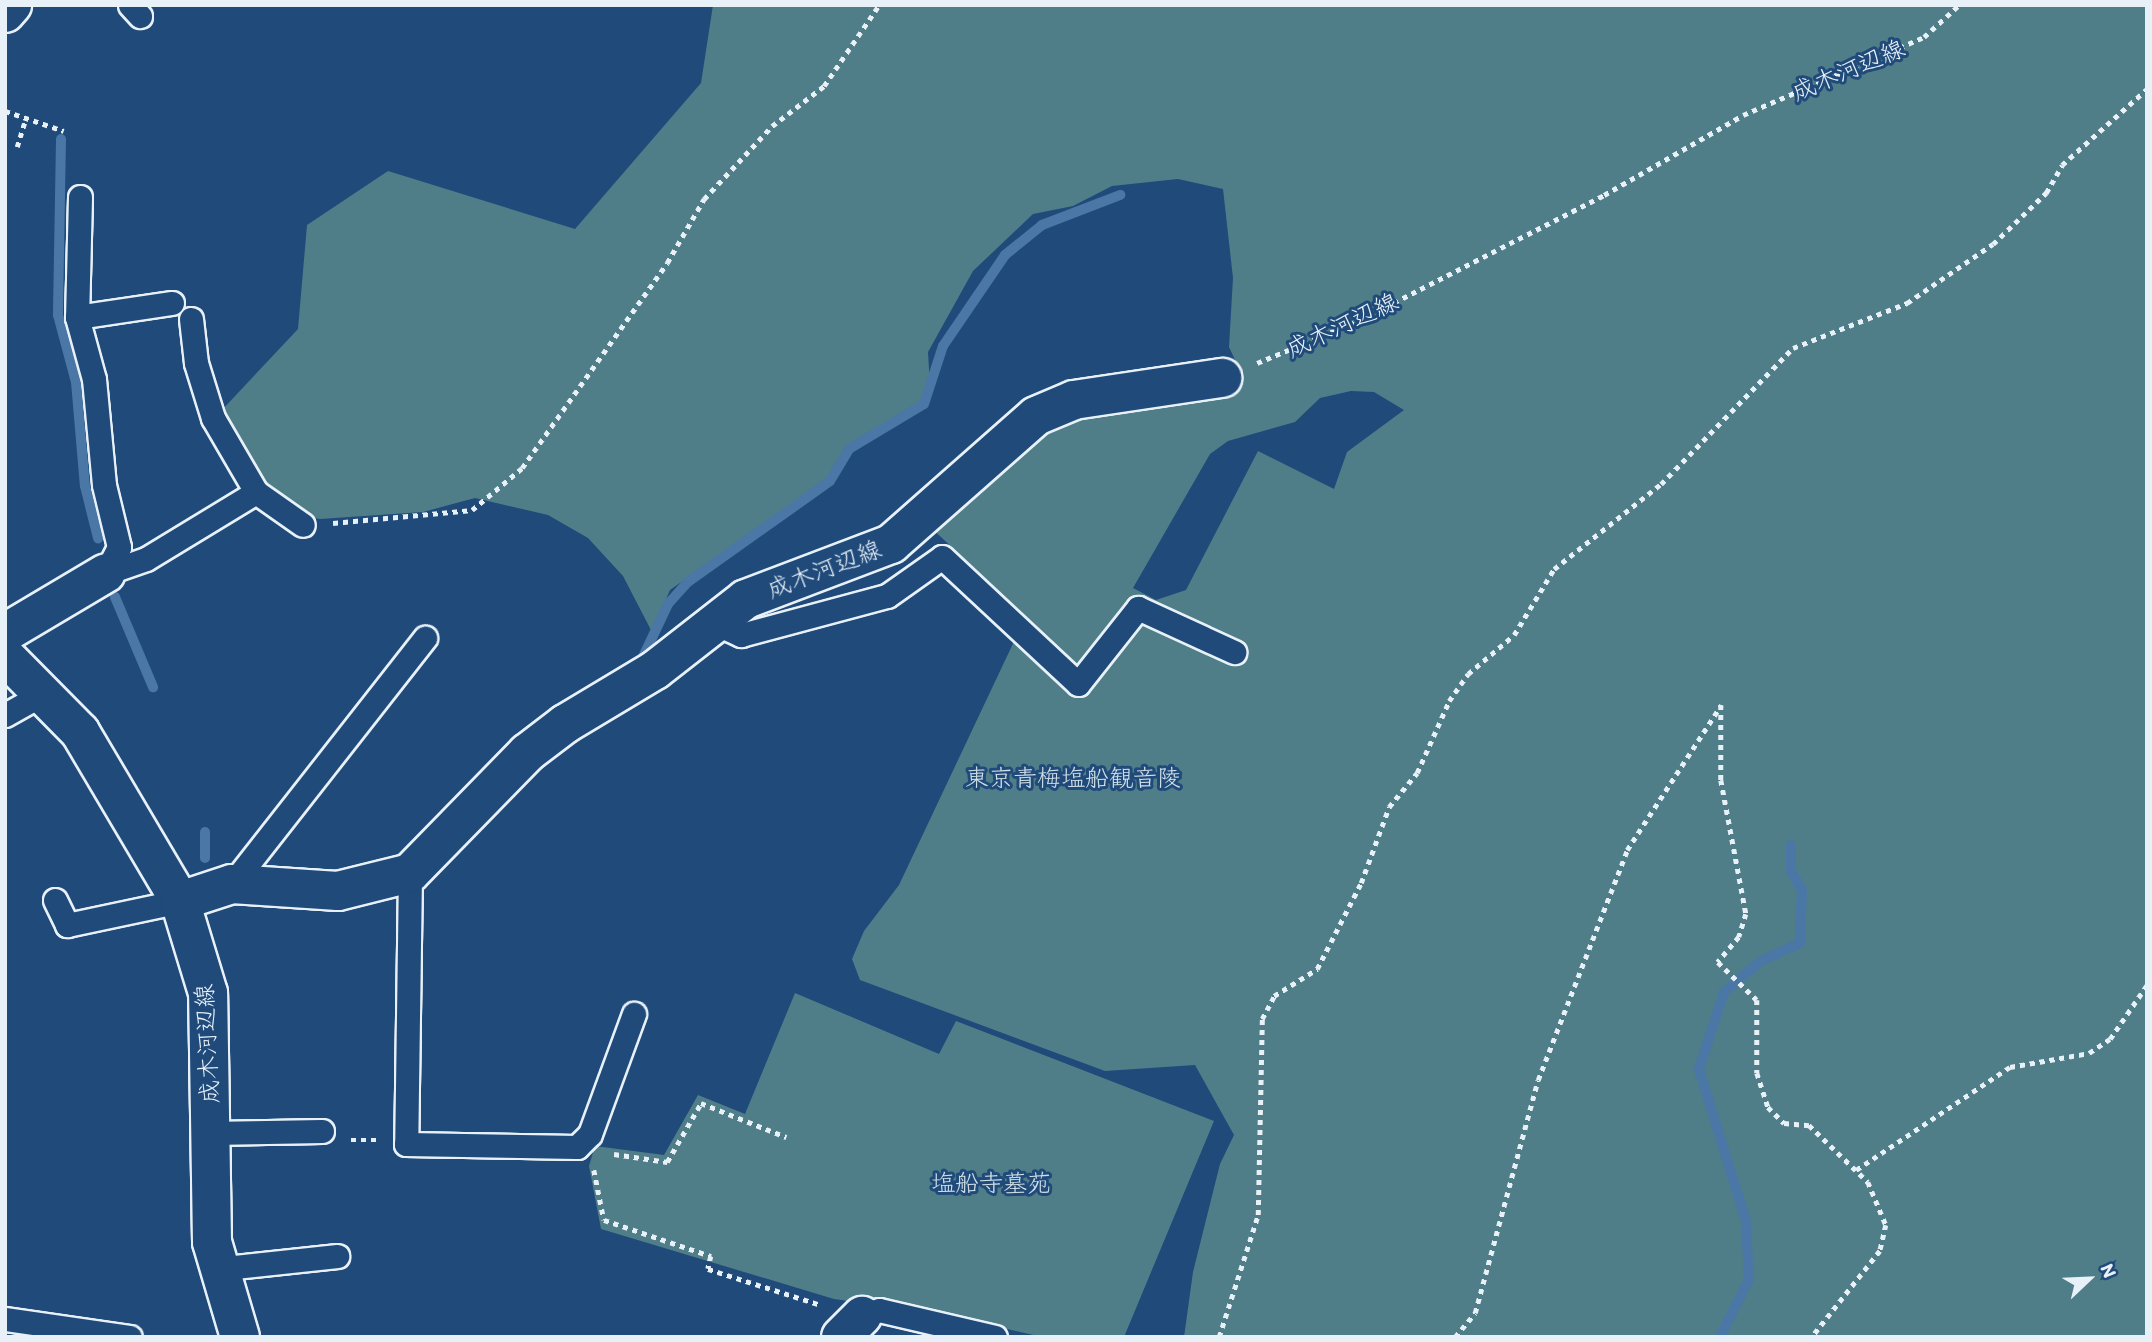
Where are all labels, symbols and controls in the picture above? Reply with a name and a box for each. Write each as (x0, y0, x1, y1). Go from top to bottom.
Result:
street label: 成木河辺線 (1787, 33, 1909, 107)
street label: 成木河辺線 (1282, 287, 1402, 363)
street label: 成木河辺線 (763, 534, 885, 604)
park label: 東京青梅塩船観音陵 (965, 764, 1181, 792)
street label: 成木河辺線 (189, 983, 225, 1105)
park label: 塩船寺墓苑 (931, 1169, 1051, 1197)
north arrow (2054, 1244, 2124, 1314)
text: N (2096, 1260, 2122, 1281)

